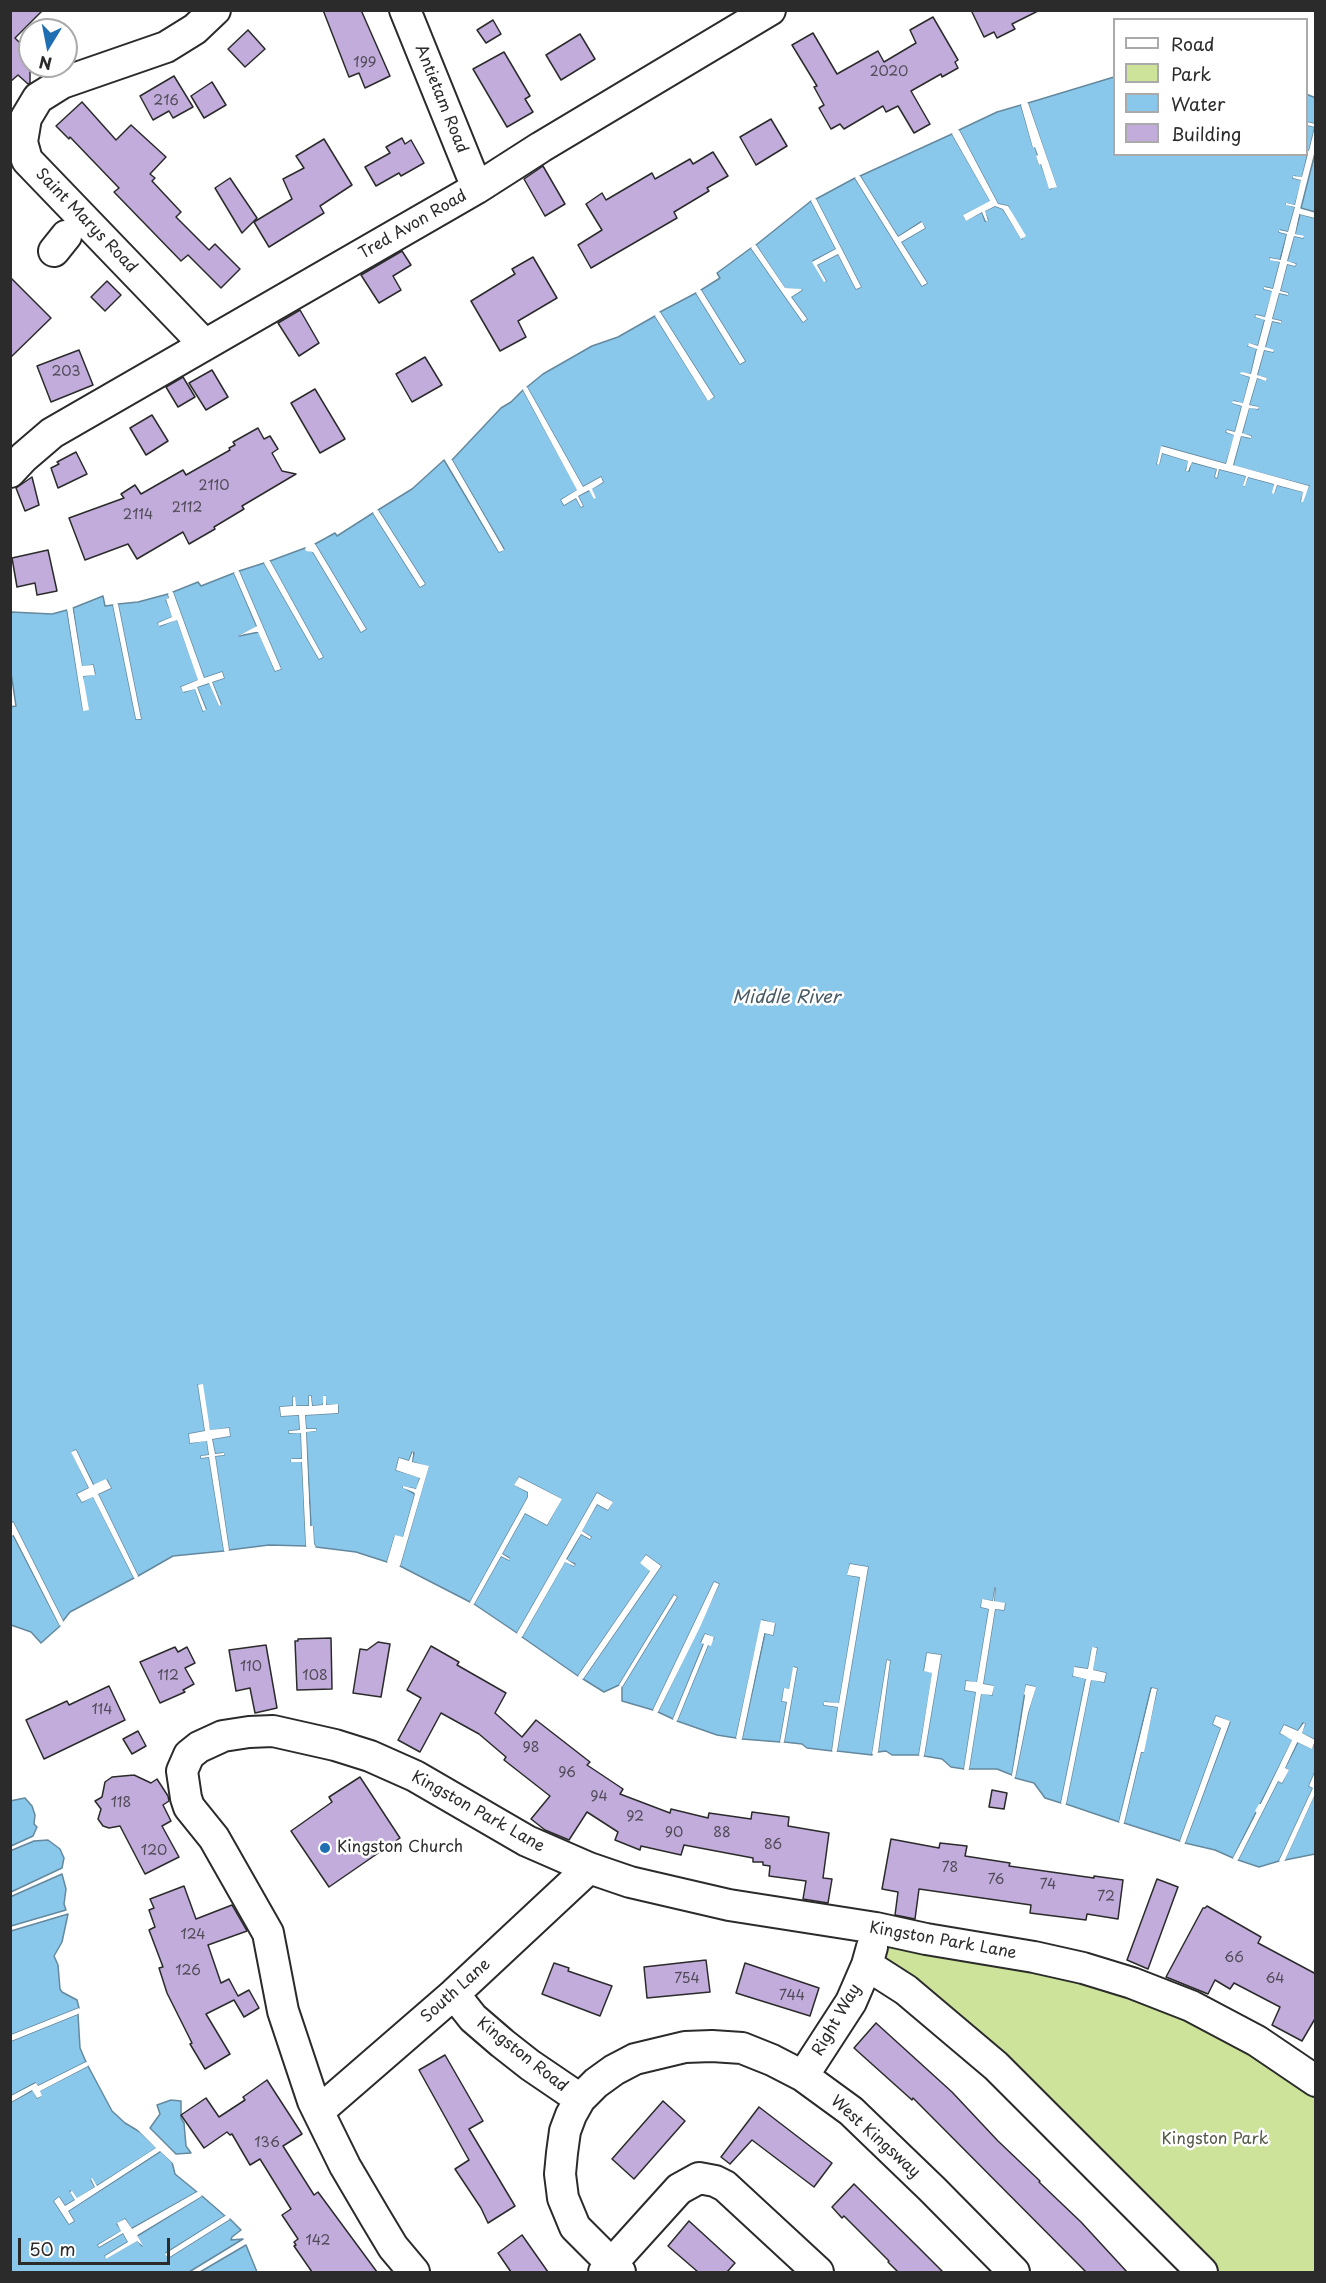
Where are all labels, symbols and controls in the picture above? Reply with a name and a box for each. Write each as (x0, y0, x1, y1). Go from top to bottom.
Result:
north arrow (18, 18, 78, 78)
legend (1113, 18, 1308, 156)
text: Road (1171, 30, 1215, 57)
street label: Antietam Road (411, 42, 471, 156)
text: N (37, 51, 54, 77)
house number: 199 (353, 55, 377, 71)
text: Park (1171, 60, 1211, 87)
house number: 2020 (870, 64, 908, 80)
text: Water (1171, 90, 1225, 117)
house number: 216 (153, 93, 179, 109)
text: Building (1171, 120, 1241, 147)
street label: Saint Marys Road (31, 165, 141, 277)
street label: Tred Avon Road (356, 186, 470, 264)
house number: 203 (52, 364, 80, 380)
house number: 2110 (198, 478, 230, 494)
house number: 2112 (172, 500, 202, 516)
house number: 2114 (123, 507, 153, 523)
water label: Middle River (732, 987, 840, 1009)
house number: 110 (240, 1659, 262, 1675)
house number: 112 (157, 1668, 179, 1684)
house number: 108 (302, 1668, 328, 1684)
house number: 114 (92, 1702, 112, 1718)
house number: 98 (523, 1740, 539, 1756)
house number: 96 (558, 1765, 576, 1781)
street label: Kingston Park Lane (408, 1767, 548, 1857)
house number: 94 (590, 1789, 608, 1805)
house number: 118 (111, 1795, 131, 1811)
house number: 92 (626, 1809, 644, 1825)
house number: 90 (665, 1825, 683, 1841)
house number: 88 (713, 1825, 731, 1841)
house number: 86 (764, 1837, 782, 1853)
place label: Kingston Church (337, 1838, 463, 1858)
marker: Kingston Church (318, 1841, 332, 1855)
house number: 120 (141, 1843, 167, 1859)
house number: 78 (942, 1860, 958, 1876)
house number: 76 (988, 1872, 1004, 1888)
house number: 74 (1040, 1877, 1056, 1893)
house number: 72 (1097, 1889, 1115, 1905)
street label: Kingston Park Lane (868, 1919, 1018, 1963)
house number: 124 (180, 1927, 206, 1943)
house number: 66 (1224, 1950, 1244, 1966)
street label: South Lane (417, 1955, 495, 2027)
house number: 126 (175, 1963, 201, 1979)
house number: 754 (674, 1971, 700, 1987)
house number: 64 (1265, 1971, 1285, 1987)
street label: Right Way (809, 1981, 865, 2059)
house number: 744 (779, 1988, 805, 2004)
street label: Kingston Road (473, 2014, 571, 2096)
street label: West Kingsway (826, 2092, 924, 2182)
park label: Kingston Park (1162, 2130, 1268, 2150)
house number: 136 (254, 2135, 280, 2151)
scale bar (21, 2226, 172, 2264)
house number: 142 (306, 2233, 330, 2249)
text: 50 m (29, 2235, 76, 2262)

